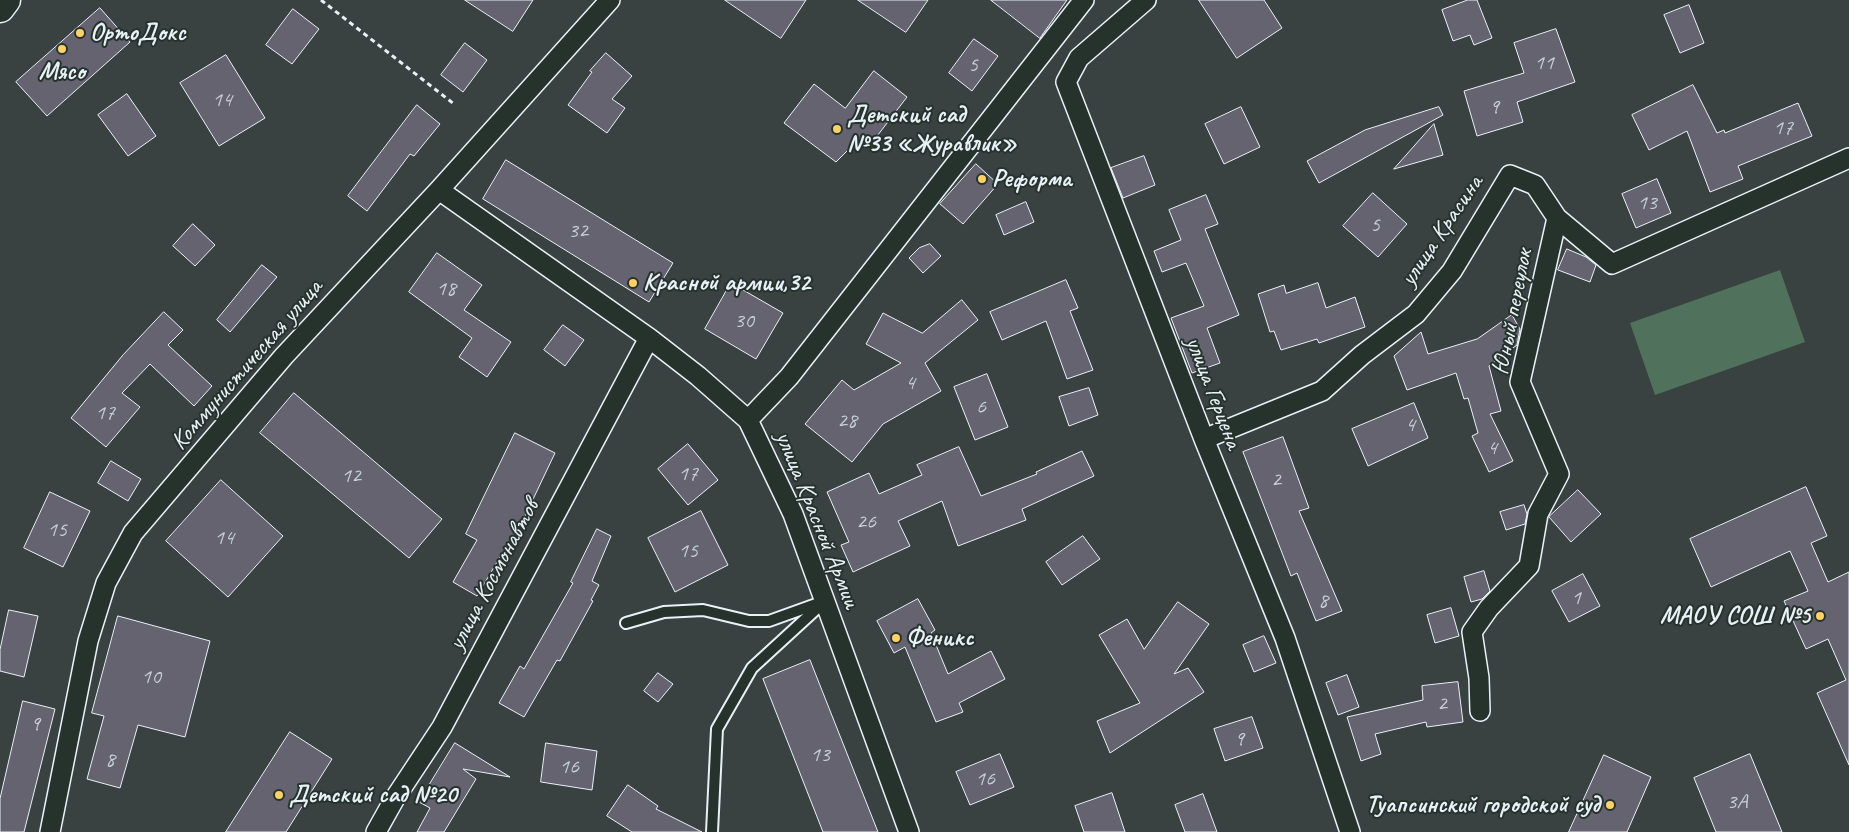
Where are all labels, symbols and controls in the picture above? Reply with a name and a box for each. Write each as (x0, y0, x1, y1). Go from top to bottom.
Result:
place label: ОртоДокс (90, 18, 186, 48)
marker: ОртоДокс (74, 27, 86, 39)
marker: Мясо (56, 43, 68, 55)
house number: 11 (1534, 50, 1554, 76)
house number: 5 (968, 52, 978, 78)
place label: Мясо (39, 57, 85, 87)
house number: 14 (212, 87, 232, 113)
house number: 9 (1489, 94, 1499, 120)
place label: Детский сад №33 «Журавлик» (847, 100, 1017, 159)
house number: 17 (1773, 115, 1793, 141)
marker: Детский сад №33 «Журавлик» (831, 123, 843, 135)
place label: Реформа (992, 164, 1072, 194)
street label: улица Красина (1394, 170, 1490, 292)
marker: Реформа (976, 173, 988, 185)
house number: 13 (1637, 190, 1657, 216)
house number: 5 (1370, 212, 1380, 238)
house number: 32 (568, 218, 588, 244)
street label: Юный переулок (1486, 247, 1540, 377)
place label: Красной армии,32 (643, 268, 810, 298)
street label: Коммунистическая улица (165, 273, 329, 457)
house number: 18 (436, 276, 456, 302)
marker: Красной армии,32 (627, 277, 639, 289)
house number: 30 (734, 308, 754, 334)
street label: улица Герцена (1178, 333, 1248, 453)
house number: 4 (905, 370, 915, 396)
house number: 6 (976, 394, 986, 420)
house number: 17 (95, 400, 115, 426)
house number: 28 (837, 408, 857, 434)
house number: 4 (1405, 412, 1415, 438)
street label: улица Красной Армии (768, 427, 866, 613)
house number: 4 (1487, 435, 1497, 461)
house number: 17 (678, 461, 698, 487)
house number: 12 (341, 463, 361, 489)
house number: 2 (1271, 467, 1281, 493)
street label: улица Космонавтов (442, 495, 546, 655)
house number: 26 (856, 509, 876, 535)
house number: 15 (47, 517, 67, 543)
house number: 14 (214, 525, 234, 551)
house number: 15 (678, 538, 698, 564)
house number: 1 (1571, 585, 1581, 611)
house number: 8 (1318, 588, 1328, 614)
place label: МАОУ СОШ №5 (1660, 601, 1810, 631)
marker: МАОУ СОШ №5 (1814, 610, 1826, 622)
place label: Феникс (906, 623, 974, 653)
marker: Феникс (890, 632, 902, 644)
house number: 10 (141, 664, 161, 690)
house number: 2 (1437, 691, 1447, 717)
house number: 9 (30, 711, 40, 737)
house number: 9 (1234, 726, 1244, 752)
house number: 13 (810, 742, 830, 768)
house number: 8 (105, 747, 115, 773)
house number: 16 (559, 754, 579, 780)
house number: 16 (975, 766, 995, 792)
place label: Детский сад №20 (289, 780, 457, 810)
marker: Детский сад №20 (273, 789, 285, 801)
house number: 3А (1727, 789, 1747, 815)
place label: Туапсинский городской суд (1366, 790, 1600, 820)
marker: Туапсинский городской суд (1604, 799, 1616, 811)

